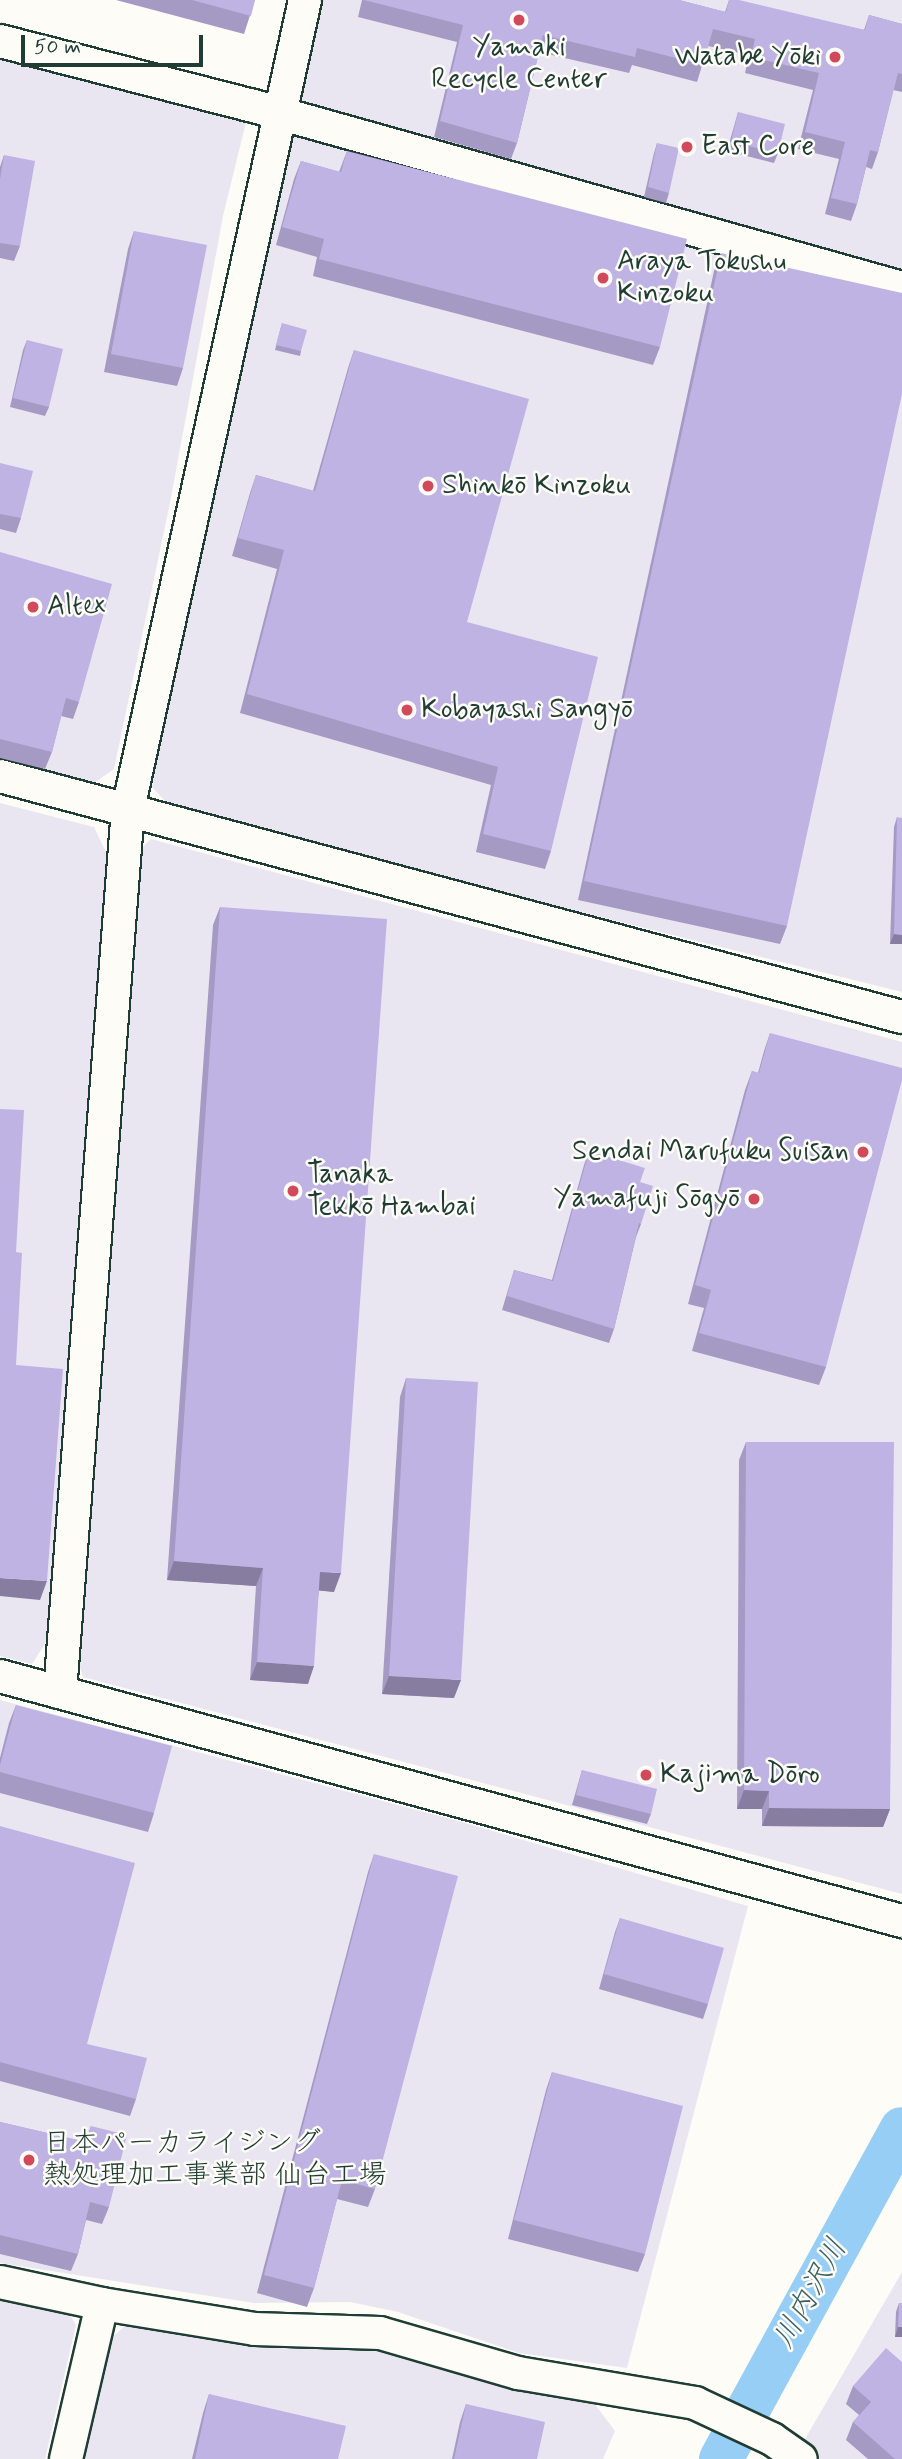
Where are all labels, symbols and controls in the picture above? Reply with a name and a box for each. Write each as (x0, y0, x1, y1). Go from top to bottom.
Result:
marker: Yamaki Recycle Center (511, 12, 527, 28)
scale bar (24, 21, 206, 65)
place label: Yamaki Recycle Center (428, 31, 610, 97)
text: 50 m (34, 33, 81, 61)
place label: Watabe Yōki (674, 40, 821, 74)
marker: Watabe Yōki (827, 49, 843, 65)
place label: East Core (701, 130, 814, 164)
marker: East Core (679, 139, 695, 155)
place label: Araya Tokushu Kinzoku (617, 245, 786, 311)
marker: Araya Tokushu Kinzoku (595, 270, 611, 286)
place label: Shinkō Kinzoku (442, 469, 631, 503)
marker: Shinkō Kinzoku (420, 478, 436, 494)
place label: Altex (47, 590, 105, 624)
marker: Altex (25, 599, 41, 615)
place label: Kobayashi Sangyō (421, 693, 634, 727)
marker: Kobayashi Sangyō (399, 702, 415, 718)
place label: Sendai Marufuku Suisan (556, 1135, 849, 1169)
marker: Sendai Marufuku Suisan (855, 1144, 871, 1160)
place label: Tanaka Tekkō Hambai (307, 1158, 476, 1224)
place label: Yamafuji Sōgyō (552, 1182, 740, 1216)
marker: Tanaka Tekkō Hambai (285, 1183, 301, 1199)
marker: Yamafuji Sōgyō (746, 1191, 762, 1207)
place label: Kajima Dōro (660, 1758, 820, 1792)
marker: Kajima Dōro (638, 1767, 654, 1783)
place label: 日本パーカライジング 熱処理加工事業部 仙台工場 (43, 2127, 387, 2193)
marker: 日本パーカライジング 熱処理加工事業部 仙台工場 (21, 2152, 37, 2168)
water label: 川内沢川 (766, 2233, 856, 2355)

